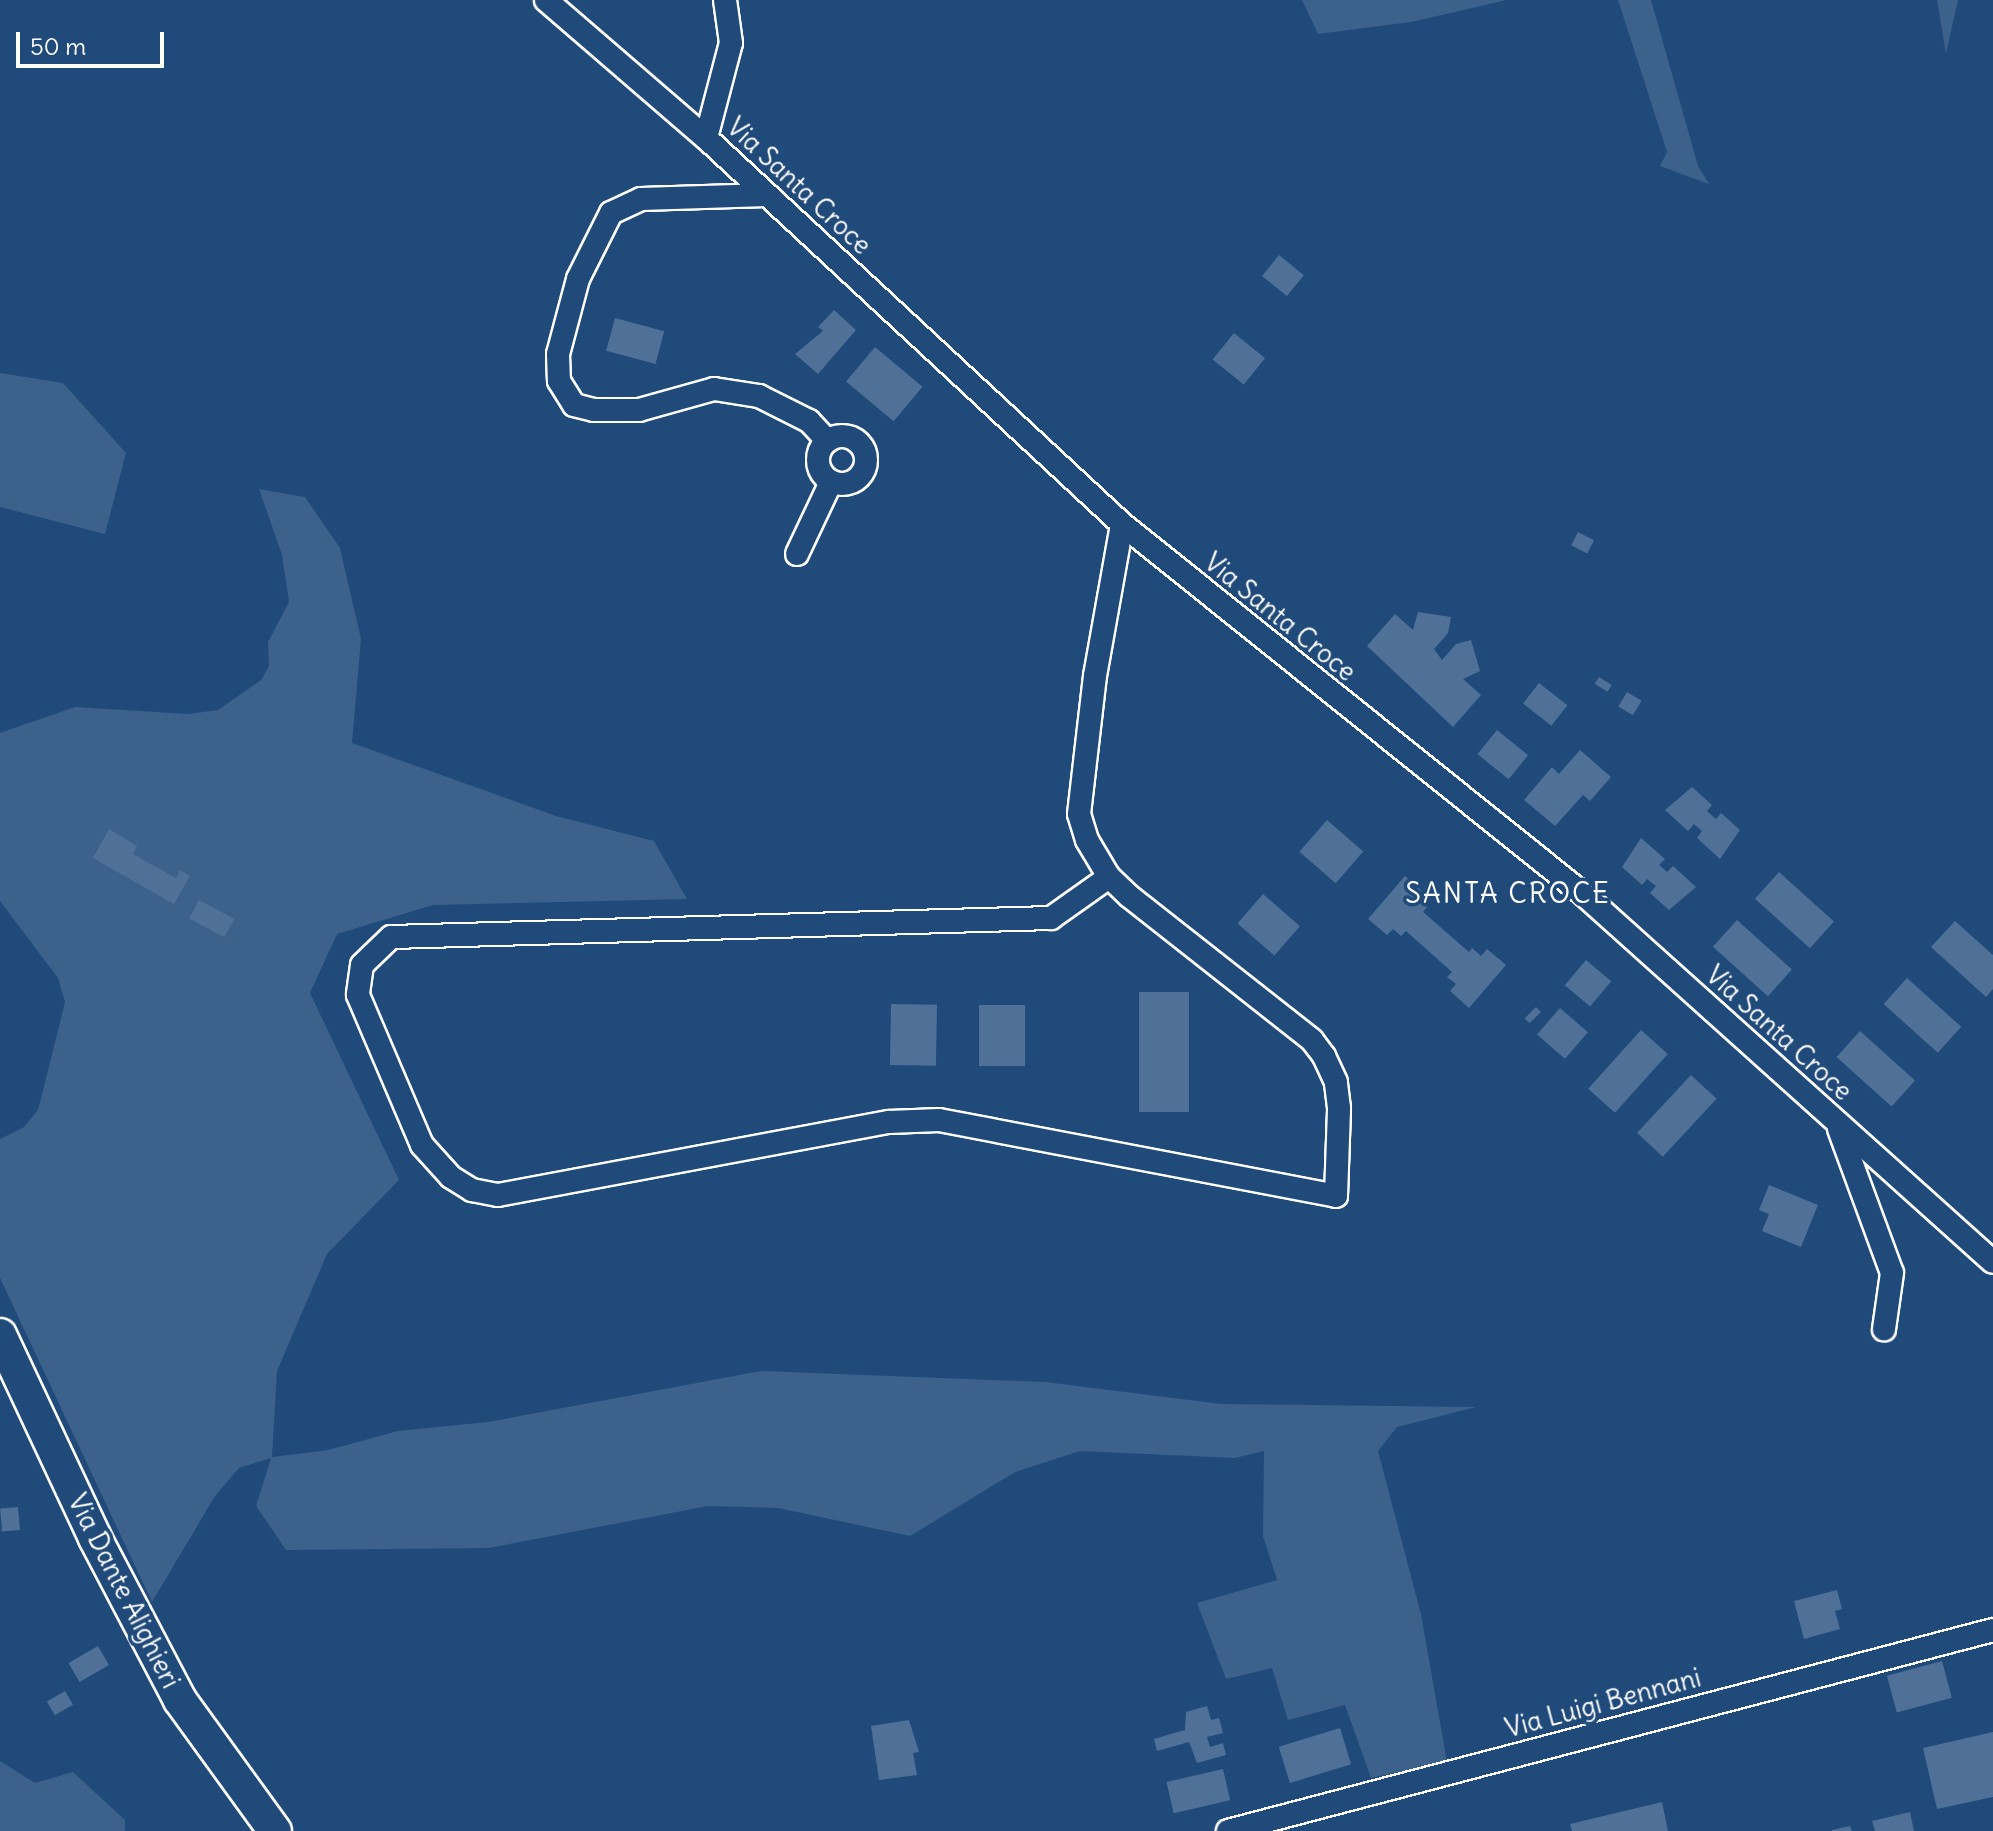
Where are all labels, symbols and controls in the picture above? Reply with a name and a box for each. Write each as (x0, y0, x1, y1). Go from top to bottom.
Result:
scale bar (20, 16, 168, 66)
text: 50 m (30, 31, 86, 61)
street label: Via Santa Croce (720, 111, 878, 261)
street label: Via Santa Croce (1198, 546, 1362, 688)
district label: SANTA CROCE (1405, 876, 1611, 910)
street label: Via Santa Croce (1700, 959, 1858, 1107)
street label: Via Dante Alighieri (62, 1489, 186, 1693)
street label: Via Luigi Bennani (1502, 1662, 1704, 1744)

